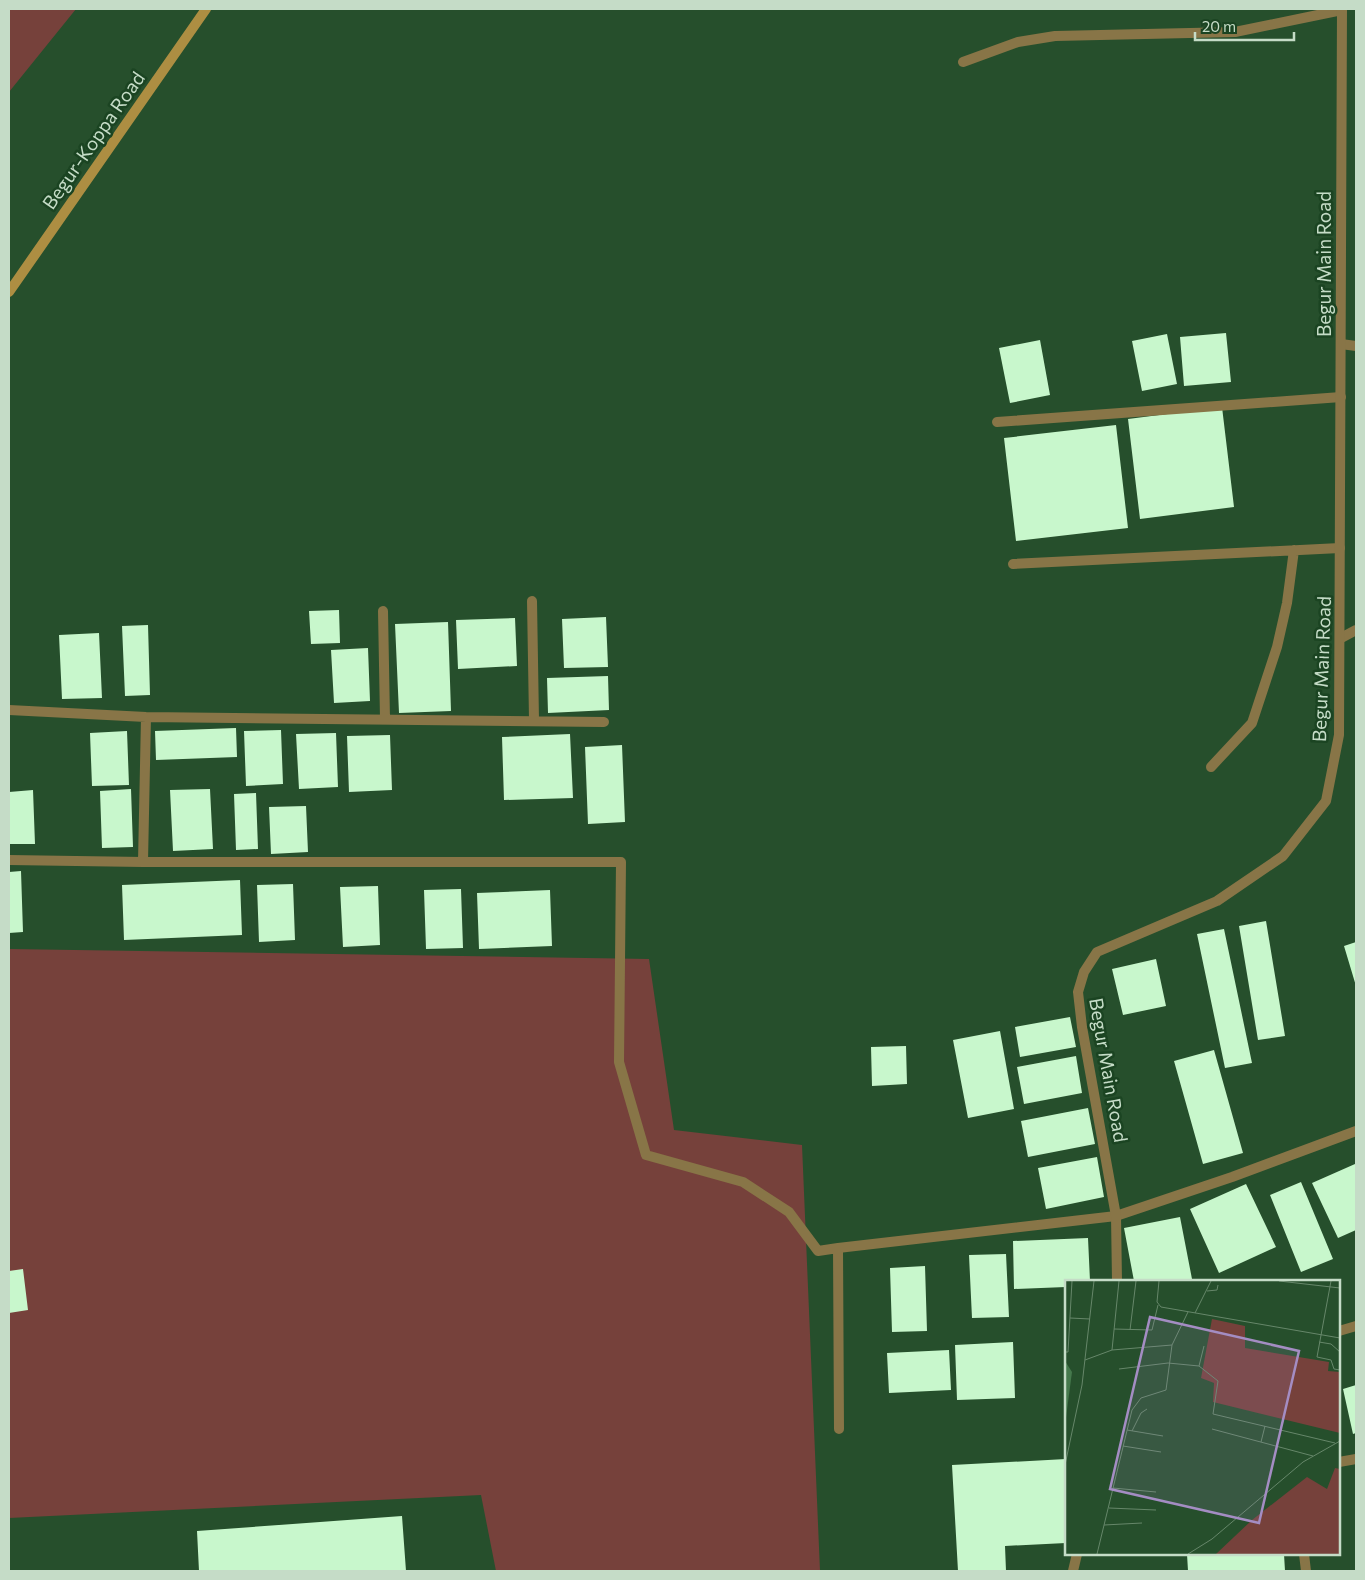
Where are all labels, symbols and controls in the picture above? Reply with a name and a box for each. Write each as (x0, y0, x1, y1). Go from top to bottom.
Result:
scale bar (1195, 10, 1294, 42)
text: 20 m (1202, 17, 1236, 35)
street label: Begur-Koppa Road (37, 67, 149, 213)
street label: Begur Main Road (1312, 191, 1335, 337)
street label: Begur Main Road (1307, 596, 1335, 742)
street label: Begur Main Road (1085, 996, 1133, 1144)
inset map (1065, 1280, 1340, 1555)

